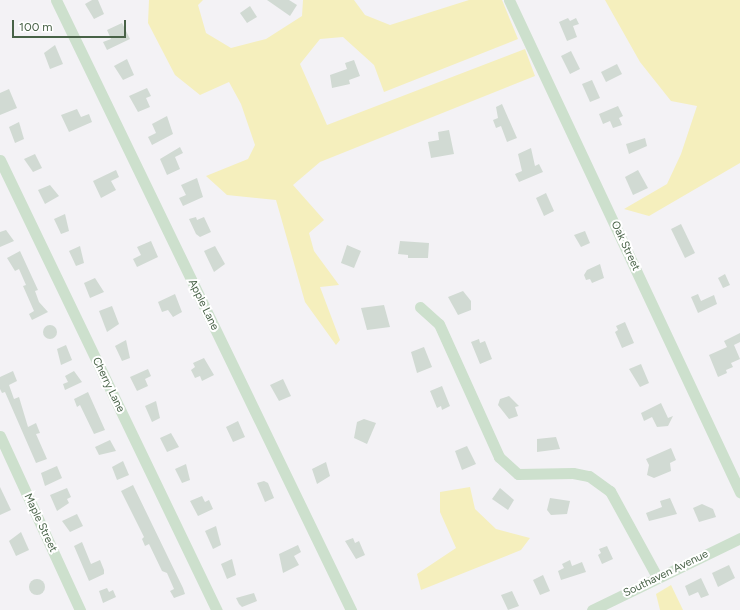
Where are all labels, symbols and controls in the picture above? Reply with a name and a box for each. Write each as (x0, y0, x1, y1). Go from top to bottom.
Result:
scale bar (14, 12, 128, 38)
text: 100 m (19, 20, 53, 34)
street label: Oak Street (608, 219, 642, 273)
street label: Apple Lane (185, 277, 221, 333)
street label: Cherry Lane (89, 355, 127, 415)
street label: Maple Street (21, 491, 59, 555)
street label: Southaven Avenue (621, 548, 711, 600)

